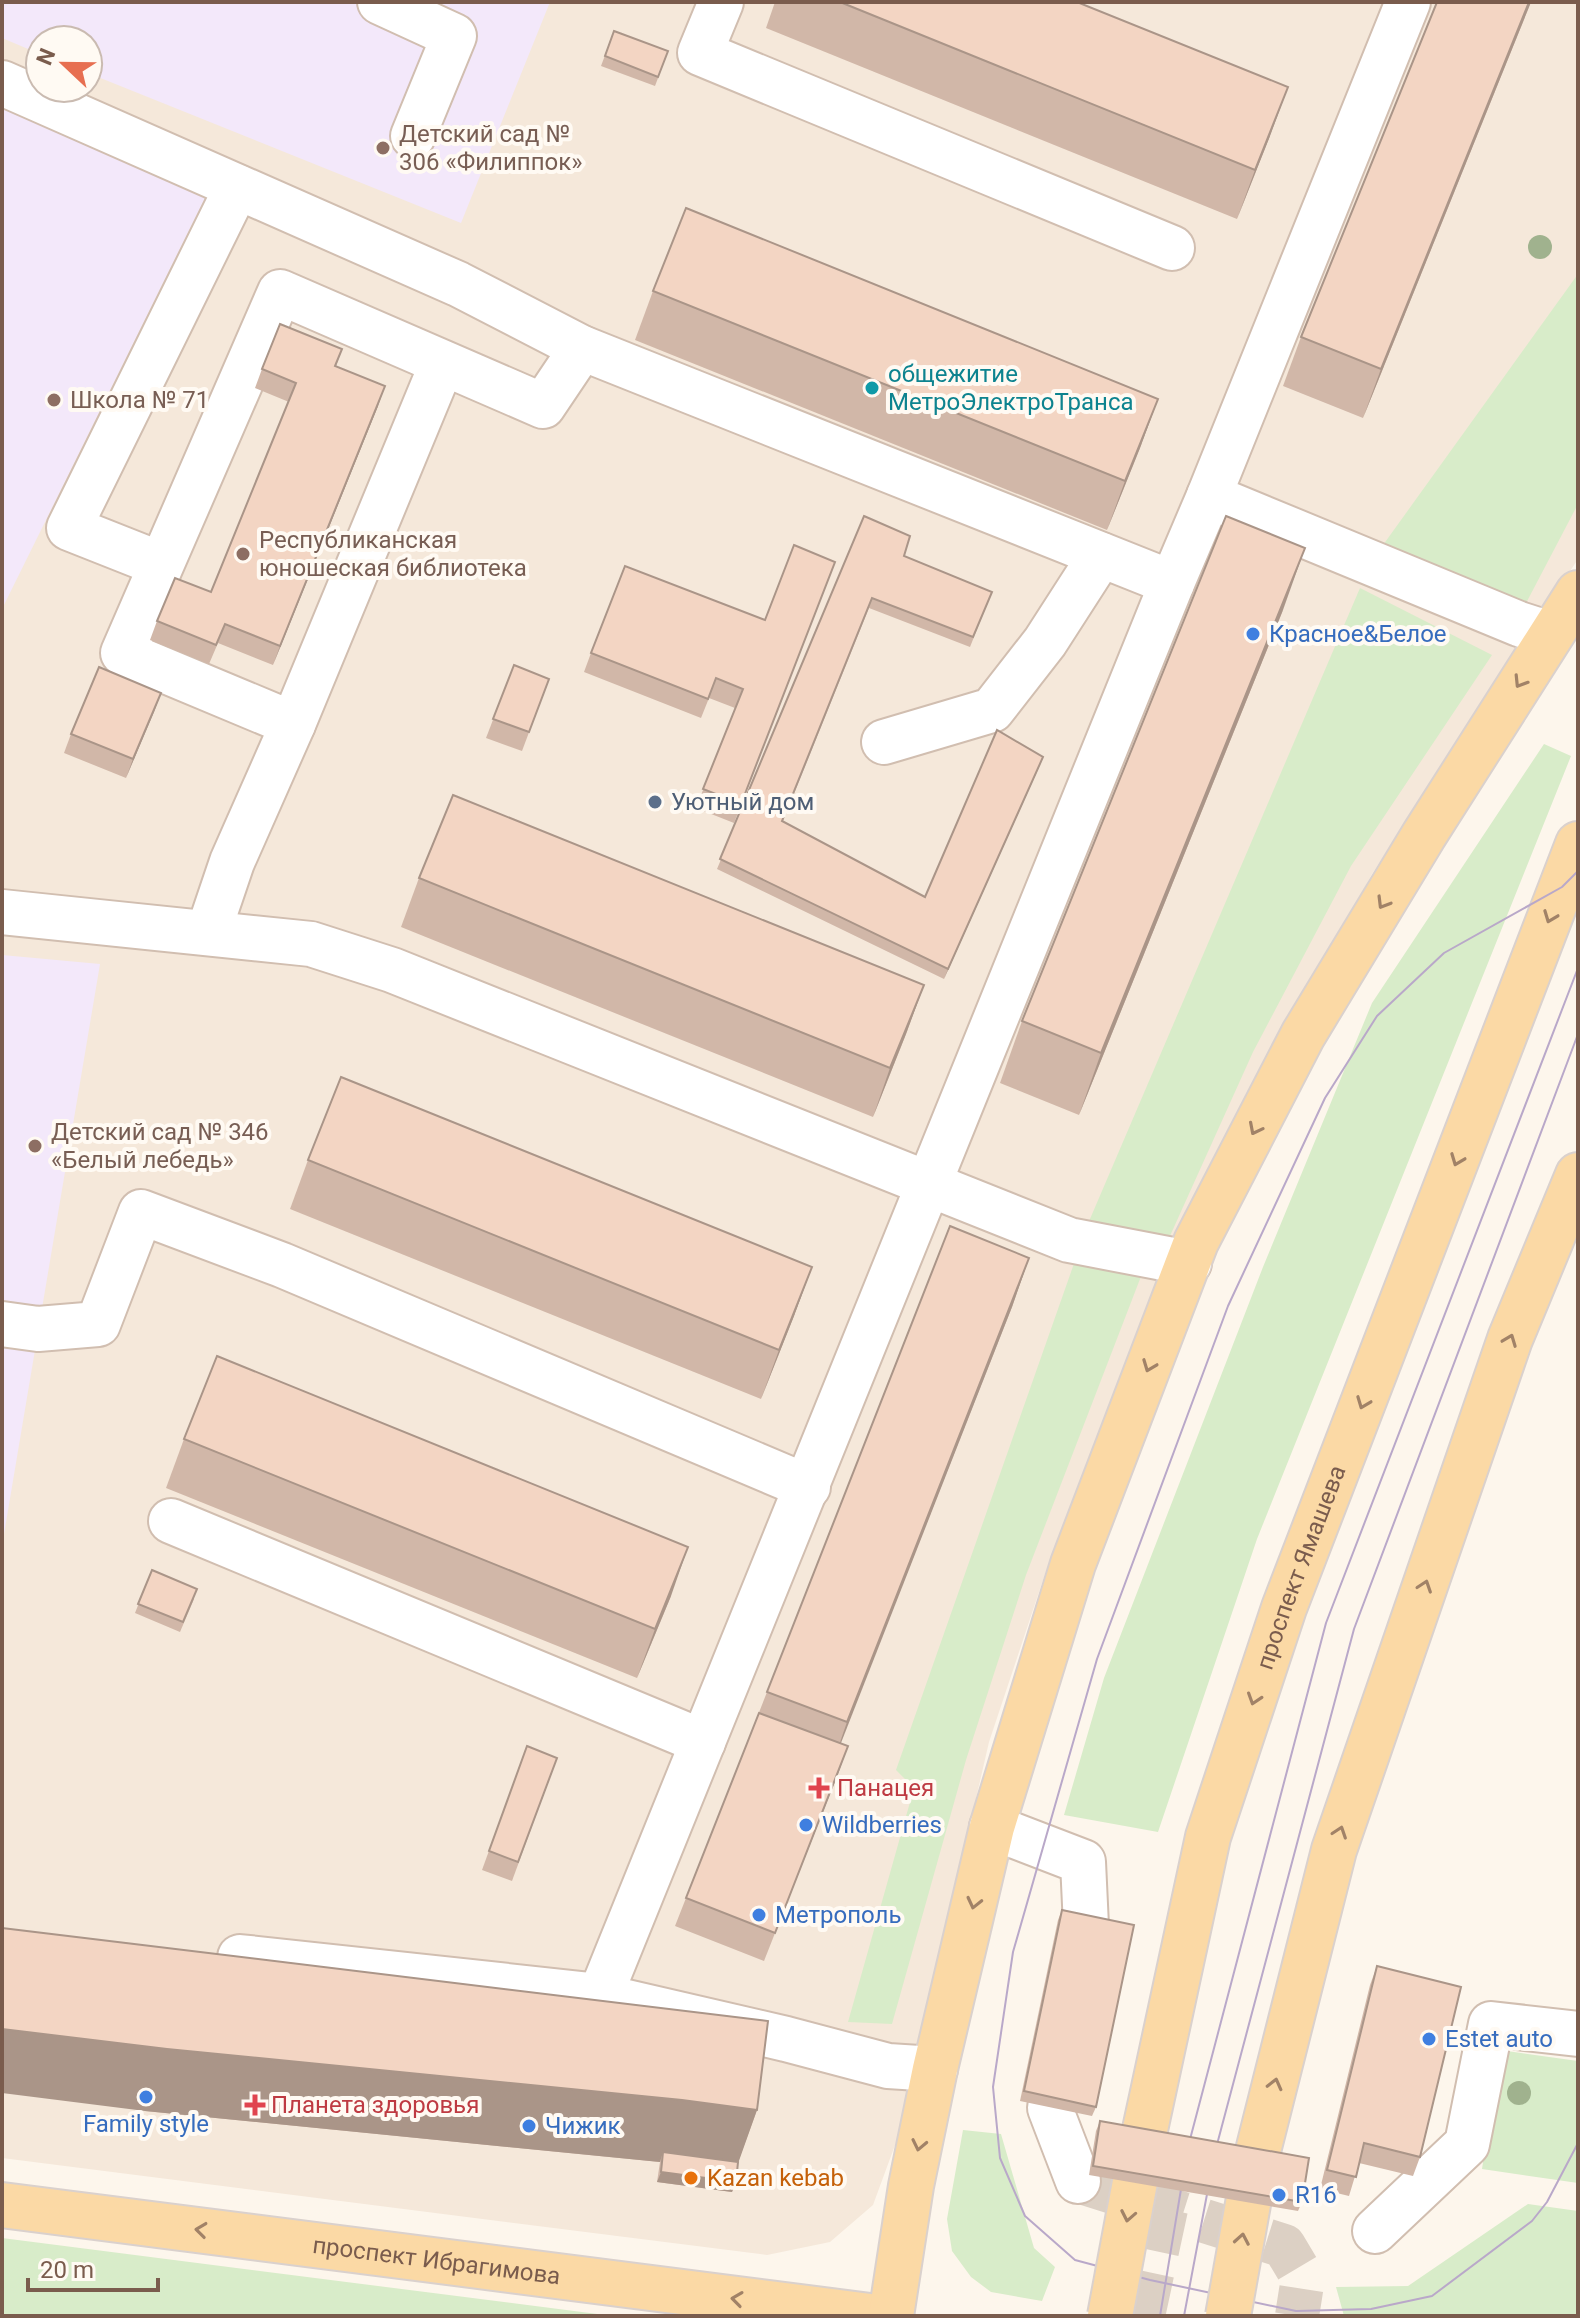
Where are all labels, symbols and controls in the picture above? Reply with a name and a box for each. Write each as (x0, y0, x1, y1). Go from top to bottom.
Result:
north arrow (24, 24, 104, 104)
text: N (31, 45, 60, 69)
place label: Детский сад № 306 «Филиппок» (399, 120, 582, 176)
marker: Детский сад № 306 «Филиппок» (374, 139, 392, 157)
place label: общежитие МетроЭлектроТранса (888, 360, 1134, 416)
marker: общежитие МетроЭлектроТранса (863, 379, 881, 397)
place label: Школа № 71 (70, 386, 209, 414)
marker: Школа № 71 (45, 391, 63, 409)
place label: Республиканская юношеская библиотека (259, 526, 527, 582)
marker: Республиканская юношеская библиотека (234, 545, 252, 563)
place label: Красное&Белое (1269, 620, 1447, 648)
marker: Красное&Белое (1244, 625, 1262, 643)
one-way arrow (1515, 673, 1530, 688)
place label: Уютный дом (671, 788, 814, 816)
marker: Уютный дом (646, 793, 664, 811)
one-way arrow (1377, 894, 1393, 909)
one-way arrow (1543, 909, 1560, 923)
place label: Детский сад № 346 «Белый лебедь» (51, 1118, 269, 1174)
one-way arrow (1249, 1120, 1264, 1135)
marker: Детский сад № 346 «Белый лебедь» (26, 1137, 44, 1155)
one-way arrow (1450, 1152, 1467, 1166)
one-way arrow (1500, 1334, 1517, 1348)
one-way arrow (1142, 1358, 1159, 1372)
one-way arrow (1356, 1395, 1373, 1409)
street label: проспект Ямашева (1251, 1461, 1352, 1673)
one-way arrow (1415, 1580, 1431, 1594)
one-way arrow (1247, 1692, 1263, 1705)
place label: Панацея (837, 1774, 934, 1802)
marker: Панацея (808, 1777, 830, 1799)
place label: Wildberries (822, 1811, 942, 1839)
marker: Wildberries (797, 1816, 815, 1834)
one-way arrow (1331, 1826, 1347, 1840)
one-way arrow (966, 1895, 983, 1909)
place label: Метрополь (775, 1901, 902, 1929)
marker: Метрополь (750, 1906, 768, 1924)
place label: Estet auto (1445, 2025, 1553, 2053)
marker: Estet auto (1420, 2030, 1438, 2048)
one-way arrow (1266, 2077, 1283, 2091)
marker: Family style (137, 2088, 155, 2106)
place label: Планета здоровья (271, 2091, 479, 2119)
marker: Планета здоровья (246, 2096, 264, 2114)
place label: Family style (83, 2110, 209, 2138)
place label: Чижик (545, 2112, 621, 2140)
marker: Чижик (520, 2117, 538, 2135)
one-way arrow (911, 2138, 928, 2152)
place label: Kazan kebab (707, 2164, 844, 2192)
marker: Kazan kebab (682, 2169, 700, 2187)
place label: R16 (1295, 2181, 1337, 2209)
marker: R16 (1270, 2186, 1288, 2204)
one-way arrow (1121, 2209, 1138, 2223)
one-way arrow (194, 2222, 207, 2239)
street label: проспект Ибрагимова (311, 2231, 562, 2290)
one-way arrow (1232, 2232, 1249, 2246)
scale bar (28, 2242, 158, 2292)
text: 20 m (40, 2256, 94, 2284)
one-way arrow (730, 2291, 744, 2308)

